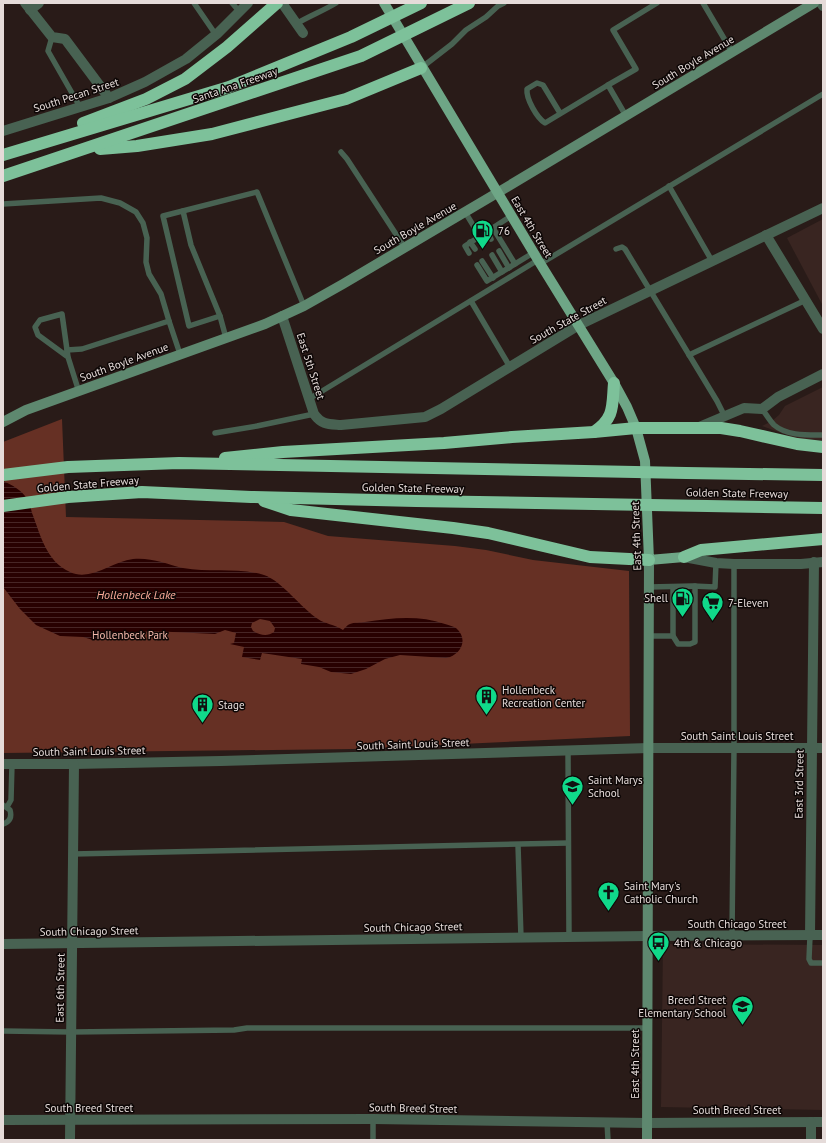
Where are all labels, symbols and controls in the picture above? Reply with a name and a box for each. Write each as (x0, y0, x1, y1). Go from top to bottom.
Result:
street label: South Boyle Avenue (649, 32, 737, 92)
street label: Santa Ana Freeway (191, 64, 280, 106)
street label: South Pecan Street (31, 75, 121, 115)
street label: East 4th Street (508, 194, 556, 261)
street label: South Boyle Avenue (371, 198, 459, 257)
fuel station icon: 76 (469, 218, 495, 251)
place label: 76 (498, 224, 510, 238)
street label: South State Street (527, 293, 609, 347)
street label: East 5th Street (294, 331, 328, 401)
street label: South Boyle Avenue (78, 339, 171, 385)
street label: Golden State Freeway (36, 472, 141, 495)
street label: Golden State Freeway (362, 480, 465, 496)
street label: Golden State Freeway (686, 485, 789, 501)
street label: East 4th Street (628, 501, 644, 571)
fuel station icon: Shell (670, 585, 696, 618)
water label: Hollenbeck Lake (96, 587, 176, 602)
supermarket icon: 7-Eleven (700, 590, 726, 623)
place label: Shell (644, 591, 669, 605)
place label: 7-Eleven (728, 596, 769, 610)
park label: Hollenbeck Park (92, 628, 169, 642)
building icon: Hollenbeck Recreation Center (473, 683, 499, 716)
place label: Hollenbeck Recreation Center (502, 683, 585, 710)
building icon: Stage (190, 692, 216, 725)
place label: Stage (218, 698, 245, 712)
street label: South Saint Louis Street (681, 729, 794, 743)
street label: South Saint Louis Street (356, 735, 470, 753)
street label: South Saint Louis Street (33, 743, 146, 759)
street label: East 3rd Street (791, 749, 807, 819)
school or university icon: Saint Marys School (559, 773, 585, 806)
place label: Saint Marys School (588, 773, 643, 800)
church icon: Saint Mary's Catholic Church (595, 879, 621, 912)
place label: Saint Mary's Catholic Church (624, 879, 698, 906)
street label: South Chicago Street (688, 917, 787, 931)
street label: South Chicago Street (363, 919, 463, 935)
street label: South Chicago Street (39, 923, 139, 939)
bus stop icon: 4th & Chicago (646, 930, 672, 963)
place label: 4th & Chicago (674, 936, 742, 950)
street label: East 6th Street (52, 953, 68, 1023)
place label: Breed Street Elementary School (638, 993, 727, 1020)
school or university icon: Breed Street Elementary School (729, 993, 755, 1026)
street label: East 4th Street (628, 1029, 642, 1099)
street label: South Breed Street (369, 1100, 458, 1116)
street label: South Breed Street (45, 1101, 134, 1115)
street label: South Breed Street (693, 1103, 782, 1117)

